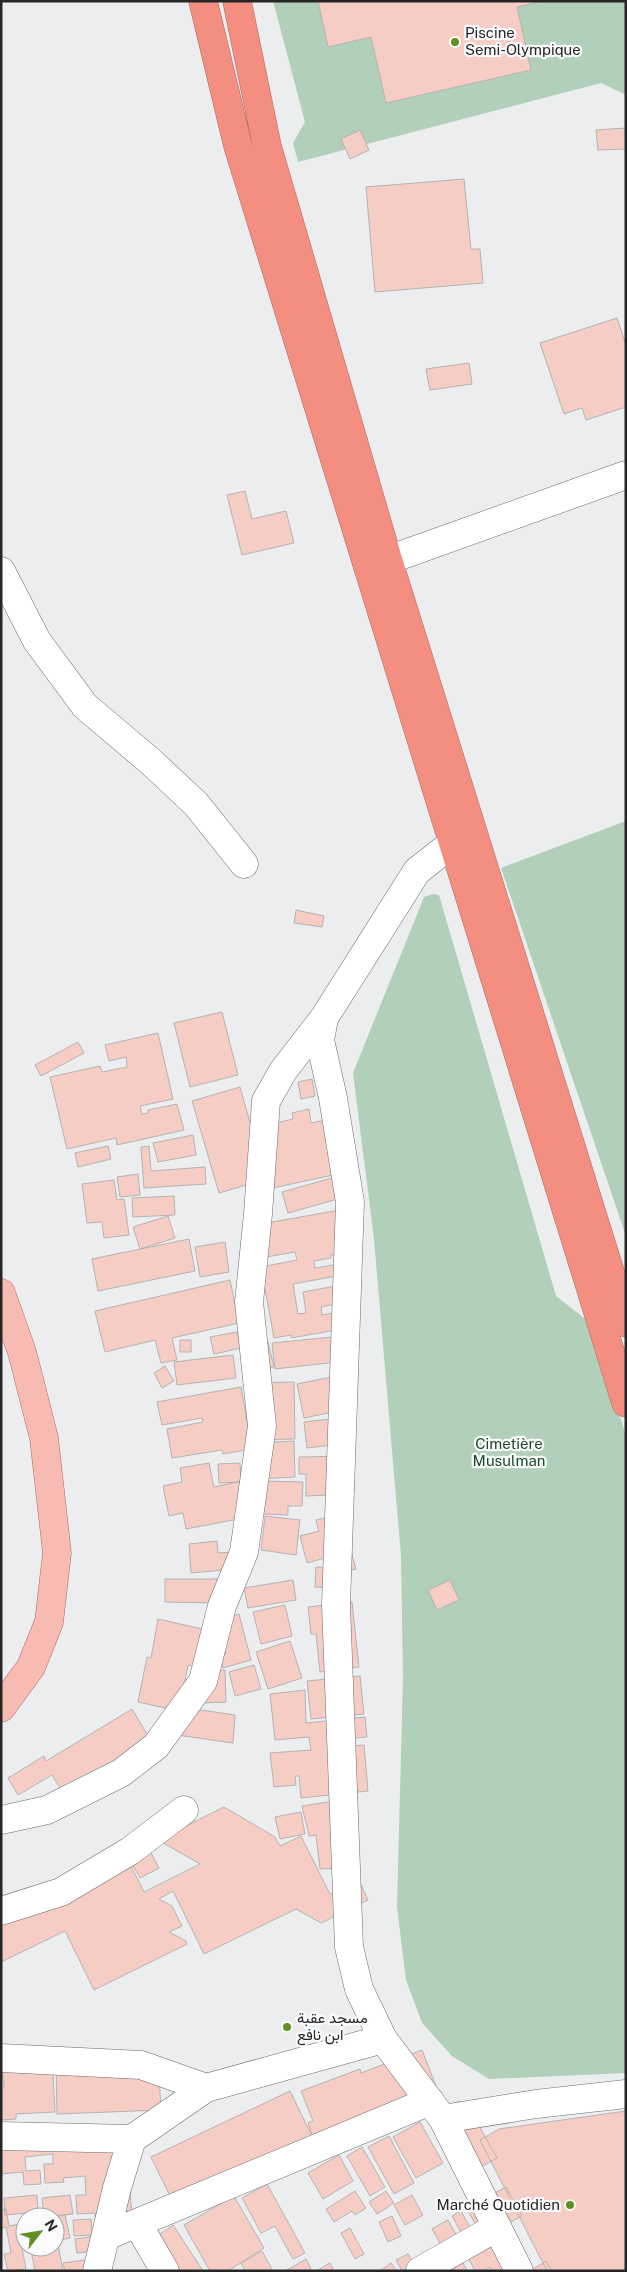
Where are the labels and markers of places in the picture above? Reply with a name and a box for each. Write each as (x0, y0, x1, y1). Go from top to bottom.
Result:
place label: Piscine Semi-Olympique (465, 24, 581, 58)
marker: Piscine Semi-Olympique (449, 36, 461, 48)
place label: مسجد عقبة ابن نافع (297, 2009, 368, 2046)
marker: مسجد عقبة ابن نافع (281, 2021, 293, 2033)
place label: Marché Quotidien (436, 2196, 560, 2213)
marker: Marché Quotidien (564, 2199, 576, 2211)

